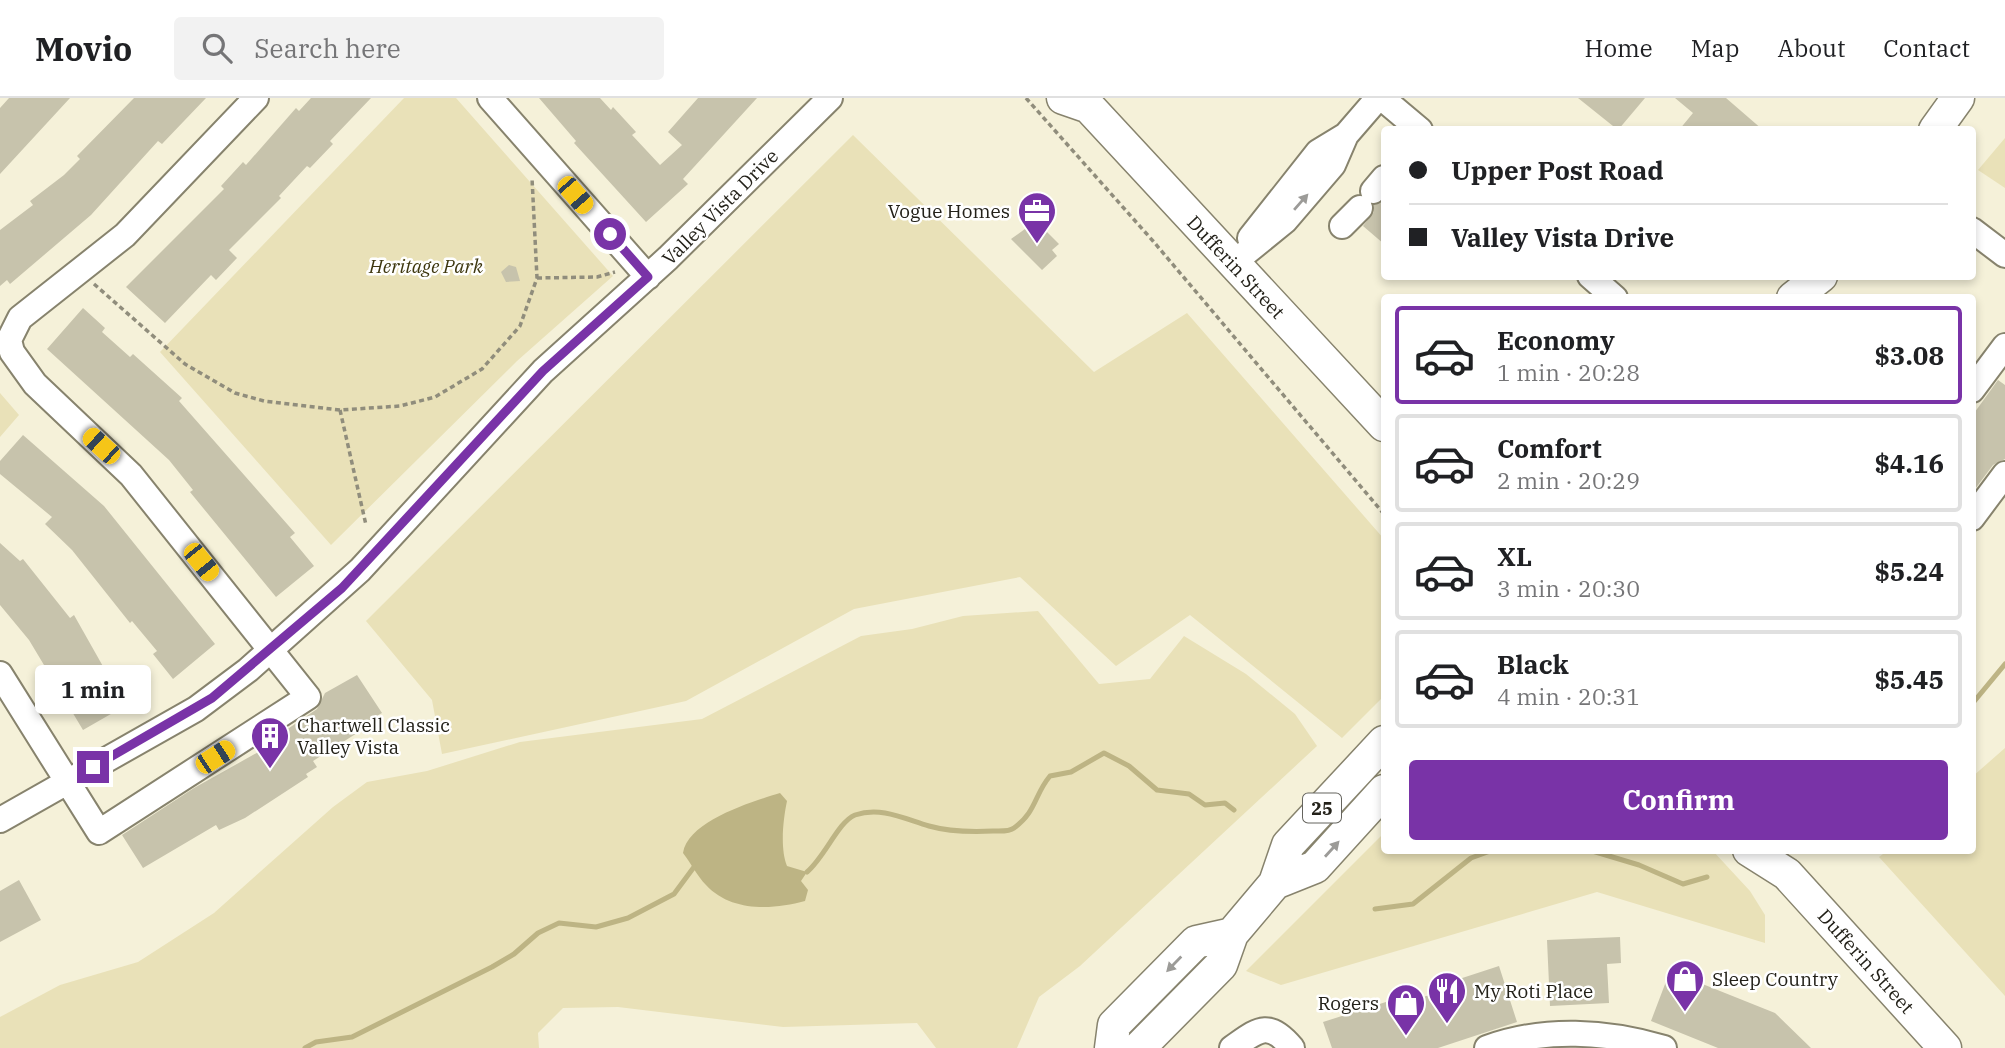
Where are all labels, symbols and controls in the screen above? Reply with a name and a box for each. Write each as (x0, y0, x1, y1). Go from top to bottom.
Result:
search box (174, 17, 664, 80)
text: Movio (35, 27, 132, 70)
icon: search (198, 29, 236, 67)
text: Search here (254, 31, 401, 65)
text: Home (1585, 32, 1653, 64)
text: Map (1691, 32, 1739, 64)
text: About (1777, 32, 1845, 64)
text: Contact (1883, 32, 1970, 64)
street label: Valley Vista Drive (657, 144, 783, 270)
text: Upper Post Road (1451, 153, 1664, 187)
car (554, 172, 597, 218)
office icon: Vogue Homes (1016, 190, 1058, 245)
one-way arrow (1293, 193, 1309, 211)
place label: Vogue Homes (888, 199, 1010, 223)
street label: Dufferin Street (1182, 210, 1290, 324)
route start (594, 218, 626, 250)
text: Valley Vista Drive (1451, 220, 1674, 254)
park label: Heritage Park (368, 254, 484, 278)
text: Economy (1497, 323, 1615, 357)
icon: car (1413, 324, 1476, 387)
text: $3.08 (1874, 338, 1944, 372)
text: 1 min · 20:28 (1497, 357, 1640, 387)
car (79, 424, 124, 468)
text: Comfort (1497, 431, 1602, 465)
icon: car (1413, 432, 1476, 495)
text: $4.16 (1874, 446, 1944, 480)
text: 2 min · 20:29 (1497, 465, 1640, 495)
car (180, 539, 223, 585)
text: XL (1497, 539, 1532, 573)
icon: car (1413, 540, 1476, 603)
text: $5.24 (1874, 554, 1944, 588)
text: 3 min · 20:30 (1497, 573, 1640, 603)
text: Black (1497, 647, 1569, 681)
icon: car (1413, 648, 1476, 711)
text: $5.45 (1874, 662, 1944, 696)
callout: 1 min (35, 666, 151, 714)
text: 1 min (61, 674, 125, 704)
text: 4 min · 20:31 (1497, 681, 1640, 711)
place label: Chartwell Classic Valley Vista (297, 713, 450, 759)
building icon: Chartwell Classic Valley Vista (249, 715, 291, 770)
car (192, 737, 239, 777)
route end (77, 751, 109, 783)
button: Confirm (1409, 760, 1948, 840)
road number: 25 (1303, 794, 1341, 822)
one-way arrow (1323, 841, 1339, 858)
street label: Dufferin Street (1813, 904, 1919, 1018)
one-way arrow (1167, 955, 1183, 972)
shop icon: Sleep Country (1664, 958, 1706, 1013)
place label: Sleep Country (1712, 967, 1839, 991)
restaurant icon: My Roti Place (1426, 970, 1468, 1025)
place label: My Roti Place (1474, 979, 1593, 1003)
shop icon: Rogers (1385, 982, 1427, 1037)
place label: Rogers (1318, 991, 1379, 1015)

